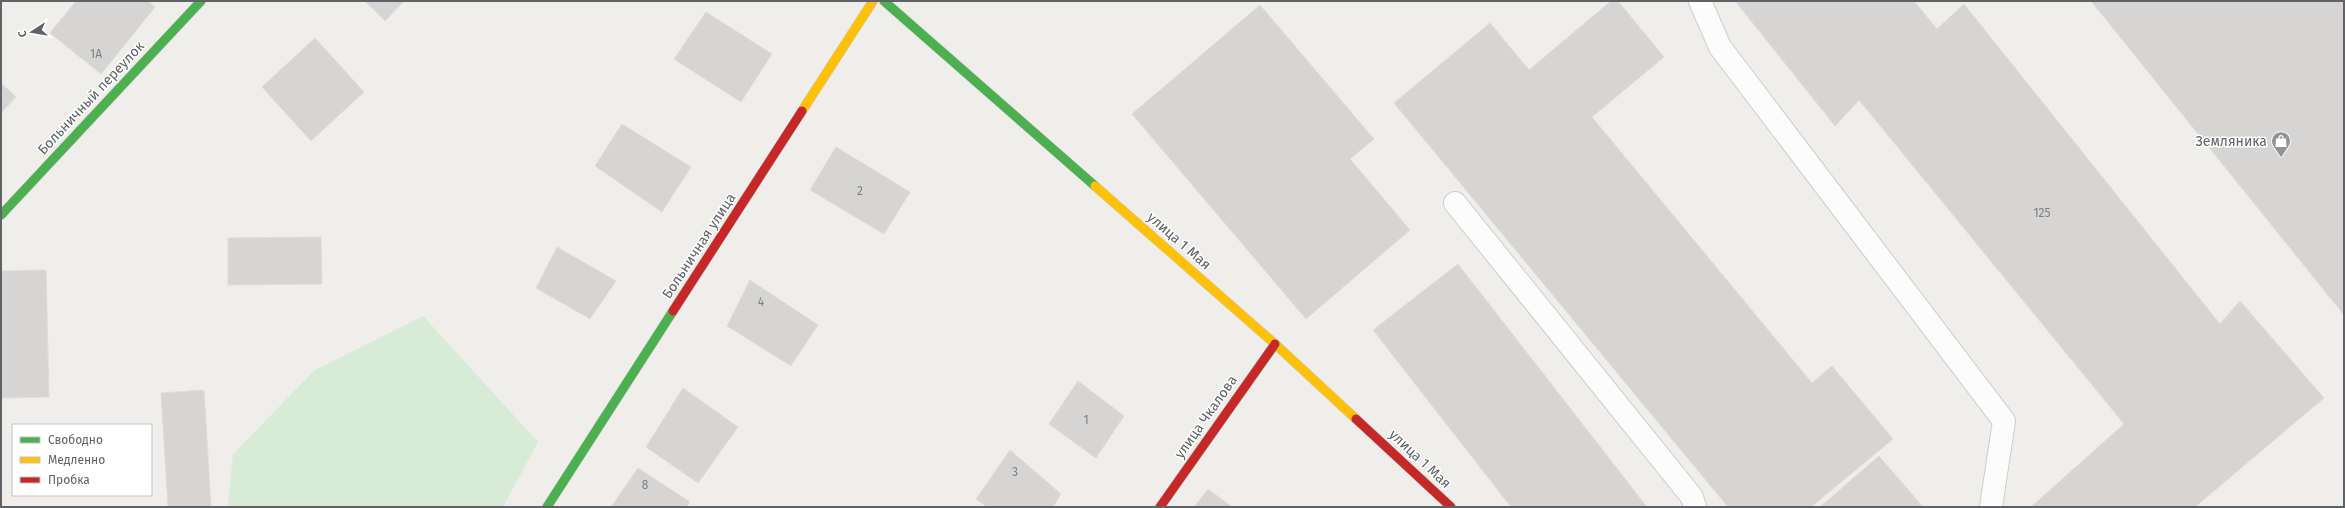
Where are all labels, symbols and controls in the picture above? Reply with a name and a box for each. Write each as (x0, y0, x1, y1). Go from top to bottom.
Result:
north arrow (12, 12, 52, 52)
text: С (16, 29, 30, 38)
street label: Больничный переулок (34, 37, 148, 158)
house number: 1А (90, 47, 102, 61)
shop icon: Земляника (2270, 130, 2292, 158)
place label: Земляника (2196, 133, 2267, 150)
house number: 2 (857, 184, 863, 198)
street label: Больничная улица (659, 190, 739, 302)
house number: 125 (2033, 206, 2051, 220)
street label: улица 1 Мая (1144, 209, 1214, 273)
house number: 4 (758, 295, 765, 309)
street label: улица Чкалова (1171, 372, 1241, 462)
house number: 1 (1083, 413, 1089, 427)
legend (12, 424, 152, 496)
street label: улица 1 Мая (1385, 426, 1455, 492)
text: Свободно (48, 433, 103, 447)
text: Медленно (48, 453, 105, 467)
house number: 3 (1012, 465, 1018, 479)
text: Пробка (48, 473, 90, 487)
house number: 8 (642, 478, 649, 492)

